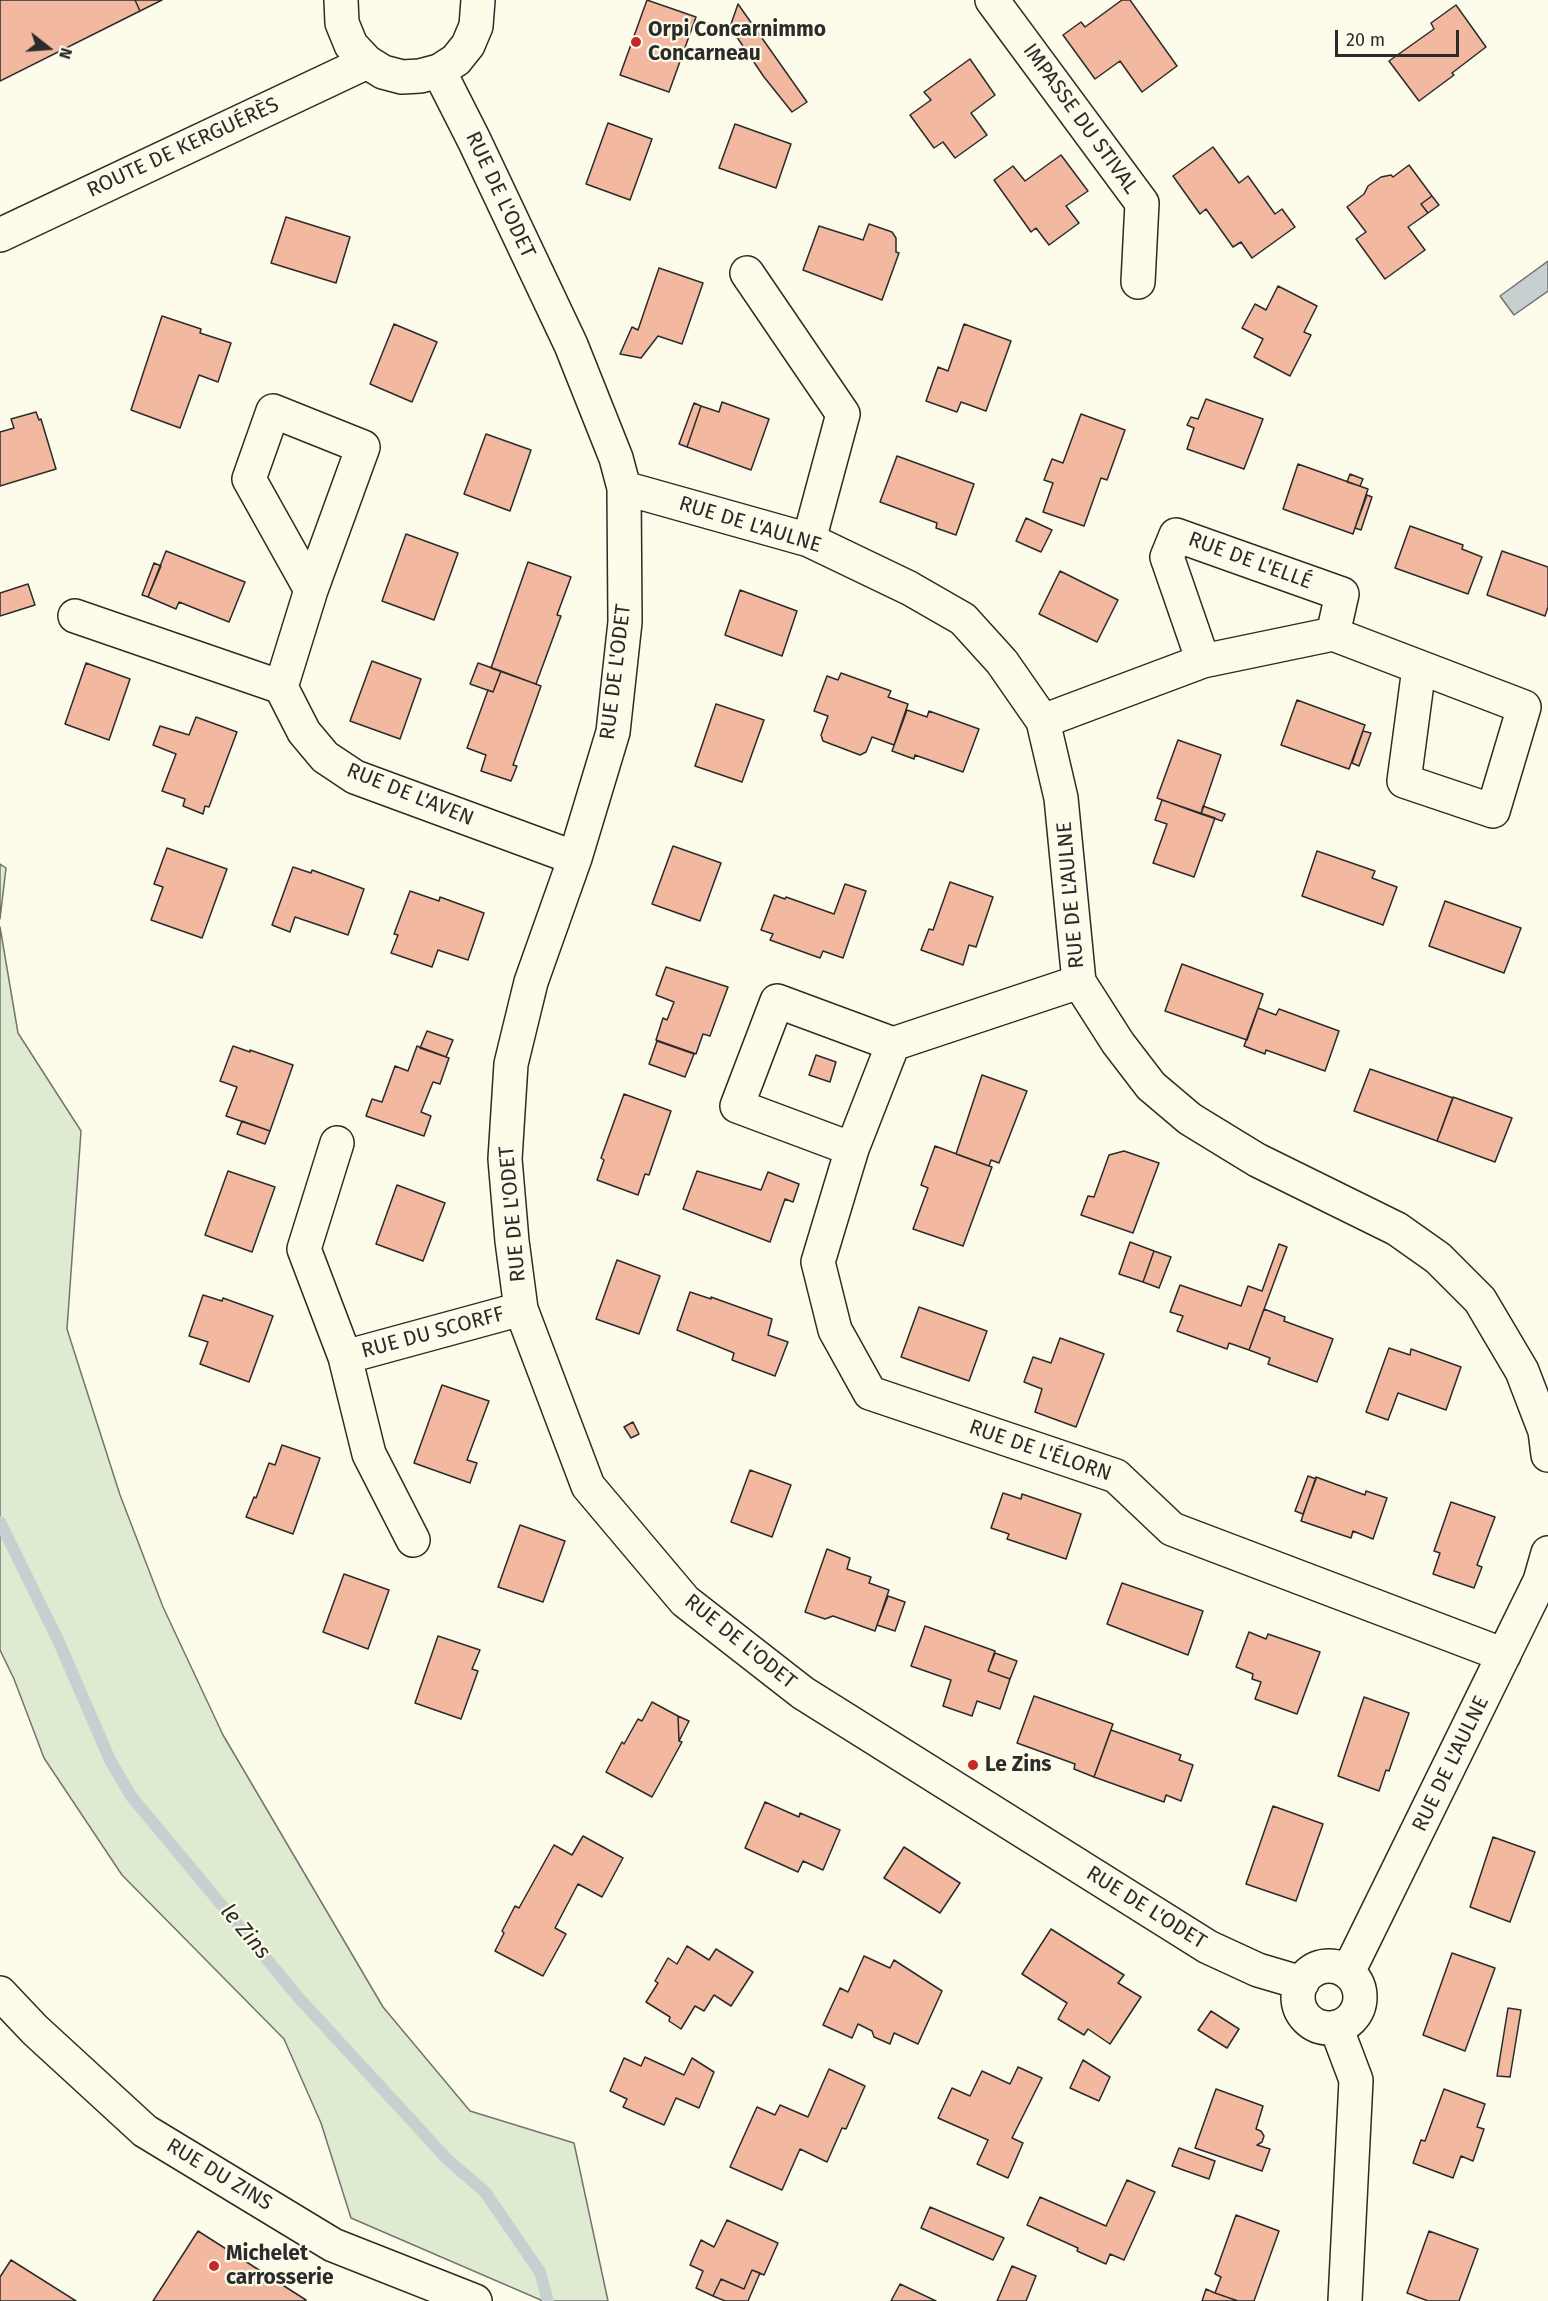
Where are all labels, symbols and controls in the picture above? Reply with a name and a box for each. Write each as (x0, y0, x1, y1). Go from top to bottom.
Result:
place label: Orpi Concarnimmo Concarneau (648, 17, 826, 67)
north arrow (18, 18, 78, 78)
scale bar (1338, 18, 1462, 56)
text: 20 m (1346, 29, 1385, 51)
marker: Orpi Concarnimmo Concarneau (629, 35, 643, 49)
street label: IMPASSE DU STIVAL (1017, 39, 1143, 199)
text: N (55, 46, 76, 61)
street label: ROUTE DE KERGUÉRÈS (83, 92, 283, 204)
street label: RUE DE L'ODET (460, 128, 540, 262)
street label: RUE DE L'AULNE (676, 491, 824, 559)
street label: RUE DE L'ELLÉ (1185, 527, 1315, 595)
street label: RUE DE L'ODET (595, 603, 637, 741)
street label: RUE DE L'AVEN (343, 758, 477, 832)
street label: RUE DE L'AULNE (1052, 820, 1090, 970)
street label: RUE DE L'ODET (494, 1145, 532, 1283)
street label: RUE DU SCORFF (359, 1302, 507, 1364)
street label: RUE DE L'ÉLORN (966, 1415, 1114, 1487)
street label: RUE DE L'ODET (679, 1589, 801, 1695)
street label: RUE DE L'AULNE (1407, 1692, 1495, 1836)
place label: Le Zins (985, 1752, 1051, 1778)
marker: Le Zins (966, 1758, 980, 1772)
street label: RUE DE L'ODET (1081, 1861, 1211, 1955)
water label: le Zins (214, 1899, 276, 1965)
street label: RUE DU ZINS (161, 2134, 277, 2216)
place label: Michelet carrosserie (226, 2241, 333, 2291)
marker: Michelet carrosserie (207, 2259, 221, 2273)

